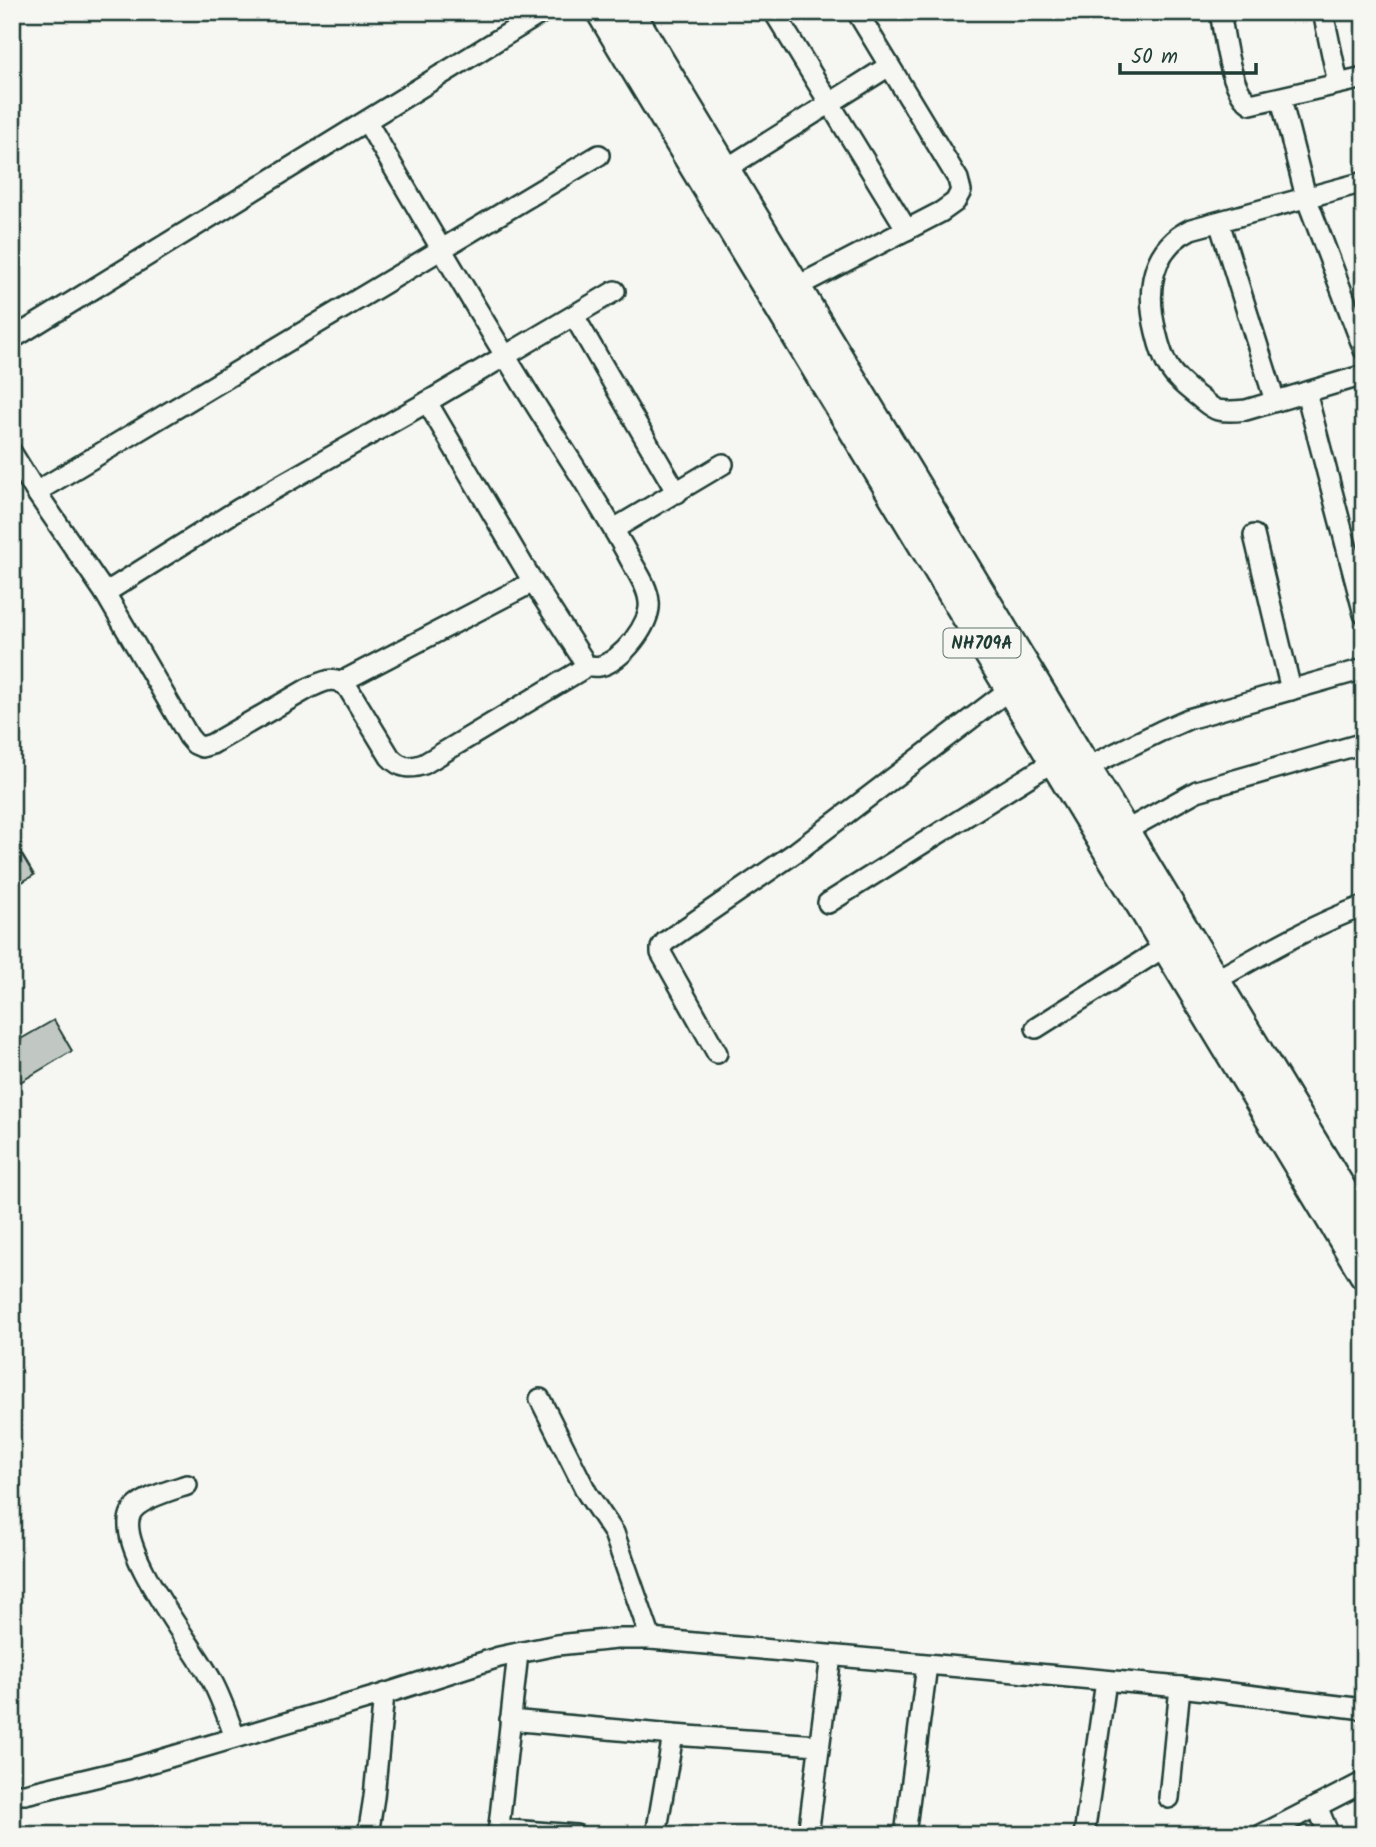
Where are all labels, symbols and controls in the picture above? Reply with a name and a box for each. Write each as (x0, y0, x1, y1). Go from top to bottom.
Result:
scale bar (1120, 32, 1257, 76)
text: 50 m (1131, 41, 1178, 74)
road number: NH709A (944, 628, 1020, 658)

